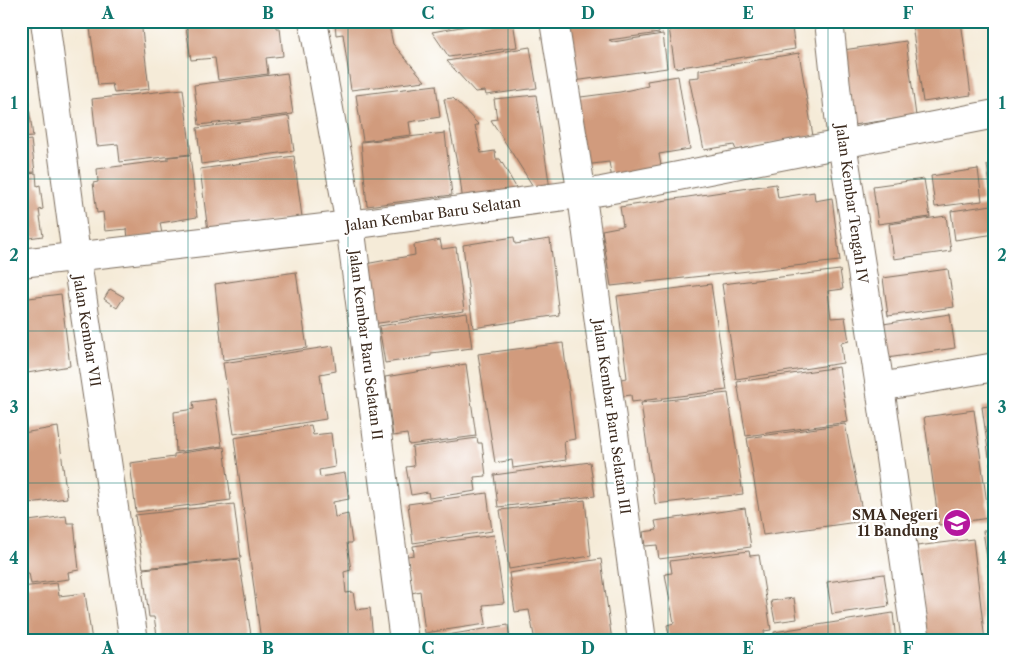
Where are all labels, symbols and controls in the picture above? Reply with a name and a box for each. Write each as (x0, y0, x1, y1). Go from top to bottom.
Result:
text: A (101, 3, 115, 23)
text: B (262, 3, 274, 23)
text: C (422, 3, 434, 23)
text: D (581, 3, 595, 23)
text: E (742, 3, 754, 23)
text: F (903, 3, 914, 23)
text: 1 (10, 93, 18, 113)
text: 1 (998, 93, 1006, 113)
street label: Jalan Kembar Tengah IV (832, 121, 872, 286)
street label: Jalan Kembar Baru Selatan (342, 193, 522, 236)
text: 2 (9, 245, 19, 265)
text: 2 (997, 245, 1007, 265)
street label: Jalan Kembar Baru Selatan II (345, 247, 387, 441)
street label: Jalan Kembar VII (69, 272, 105, 388)
street label: Jalan Kembar Baru Selatan III (589, 316, 635, 516)
text: 3 (9, 397, 19, 417)
text: 3 (997, 397, 1007, 417)
place label: SMA Negeri 11 Bandung (852, 506, 939, 540)
school or university icon: SMA Negeri 11 Bandung (942, 508, 972, 538)
text: 4 (9, 548, 19, 568)
text: 4 (997, 548, 1007, 568)
text: A (101, 638, 115, 658)
text: B (262, 638, 274, 658)
text: C (422, 638, 434, 658)
text: D (581, 638, 595, 658)
text: E (742, 638, 754, 658)
text: F (903, 638, 914, 658)

